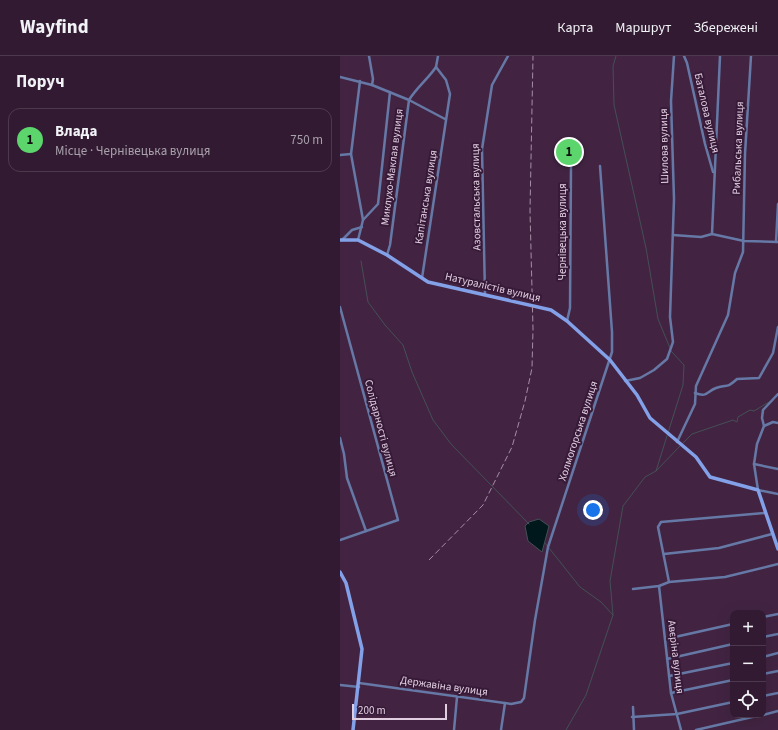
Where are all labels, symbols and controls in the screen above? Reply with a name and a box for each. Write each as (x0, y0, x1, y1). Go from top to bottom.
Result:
text: Wayfind (20, 14, 89, 41)
text: Карта (557, 18, 593, 38)
text: Маршрут (615, 18, 671, 38)
text: Збережені (693, 18, 758, 38)
text: Поруч (16, 70, 65, 94)
street label: Баталова вулиця (690, 71, 724, 155)
street label: Рибальська вулиця (729, 101, 747, 195)
street label: Миклухо-Маклая вулиця (377, 108, 407, 226)
street label: Шилова вулиця (656, 108, 672, 184)
text: Влада (55, 121, 97, 142)
text: 1 (27, 131, 33, 149)
text: 750 m (290, 131, 323, 149)
pin: 1 (556, 137, 582, 167)
text: Місце · Чернівецька вулиця (55, 142, 211, 160)
street label: Азовстальська вулиця (468, 143, 484, 251)
street label: Капітанська вулиця (411, 149, 441, 245)
street label: Чернівецька вулиця (555, 183, 570, 281)
street label: Натуралістів вулиця (444, 269, 542, 305)
street label: Солідарності вулиця (361, 378, 401, 478)
street label: Холмогорська вулиця (555, 379, 601, 483)
your location (583, 500, 603, 520)
map controls (730, 610, 766, 718)
button: + (730, 610, 766, 646)
street label: Авєріна вулиця (664, 619, 688, 695)
button: − (730, 646, 766, 682)
street label: Державіна вулиця (399, 672, 489, 700)
button: locate (730, 682, 766, 718)
scale bar (352, 702, 447, 721)
text: 200 m (358, 703, 386, 718)

